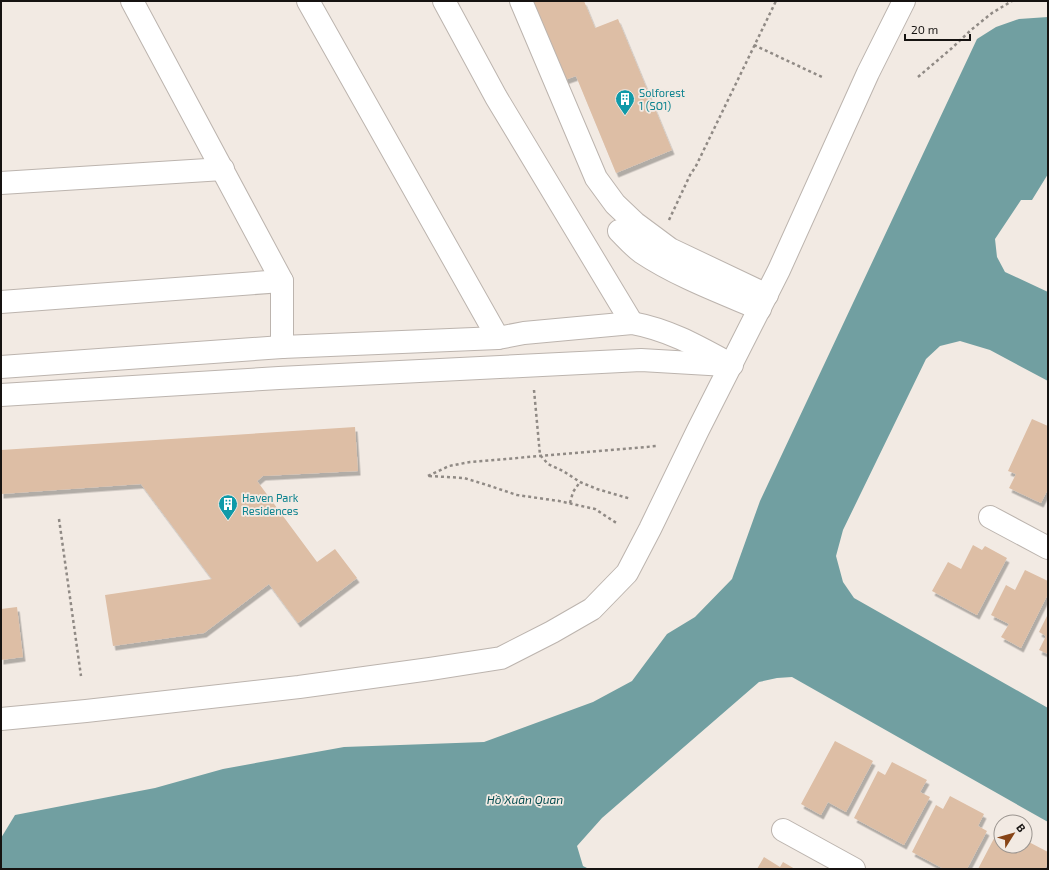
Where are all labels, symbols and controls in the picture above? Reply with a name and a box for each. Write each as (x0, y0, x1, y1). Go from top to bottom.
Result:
scale bar (905, 16, 970, 42)
text: 20 m (911, 22, 938, 36)
place label: Solforest 1 (SO1) (639, 86, 685, 112)
building icon: Solforest 1 (SO1) (614, 88, 636, 116)
place label: Haven Park Residences (242, 491, 299, 517)
building icon: Haven Park Residences (217, 493, 239, 521)
water label: Hồ Xuân Quan (487, 792, 563, 807)
north arrow (993, 814, 1033, 854)
text: B (1014, 821, 1029, 834)

